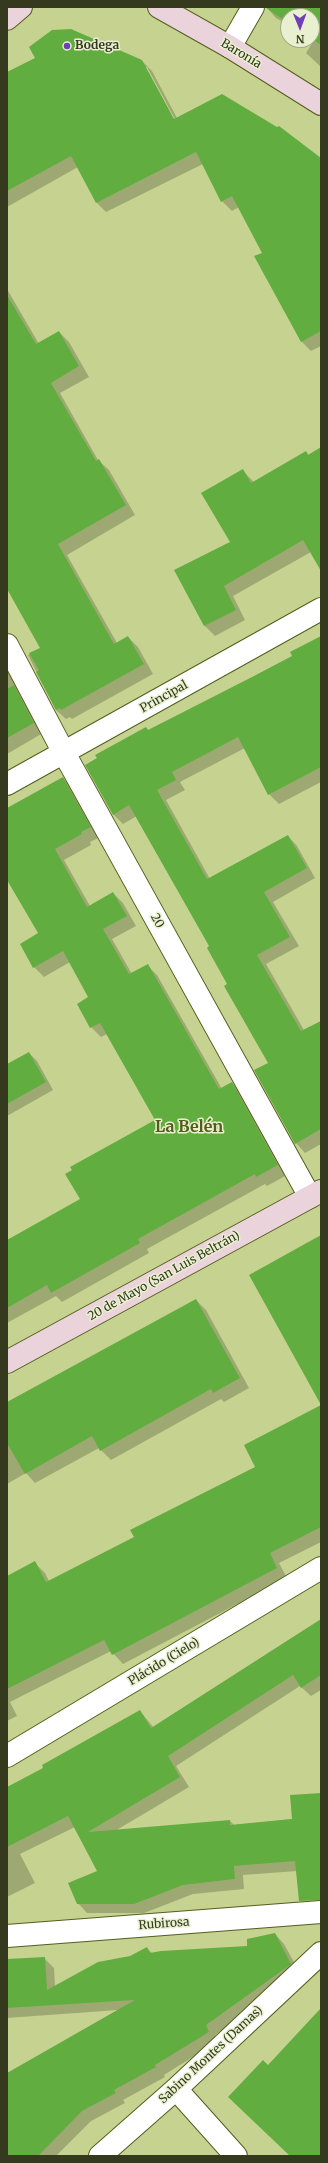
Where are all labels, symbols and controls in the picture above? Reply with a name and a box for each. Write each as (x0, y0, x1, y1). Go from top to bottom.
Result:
north arrow (280, 8, 320, 48)
text: N (296, 32, 305, 46)
street label: Baronía (218, 36, 264, 72)
place label: Bodega (75, 39, 119, 53)
marker: Bodega (62, 41, 72, 51)
street label: Principal (138, 678, 190, 716)
street label: 20 (147, 911, 167, 931)
district label: La Belén (155, 1117, 223, 1137)
street label: 20 de Mayo (San Luis Beltrán) (86, 1228, 242, 1324)
street label: Plácido (Cielo) (126, 1635, 202, 1689)
street label: Rubirosa (138, 1915, 190, 1933)
street label: Sabino Montes (Damas) (156, 2003, 266, 2107)

